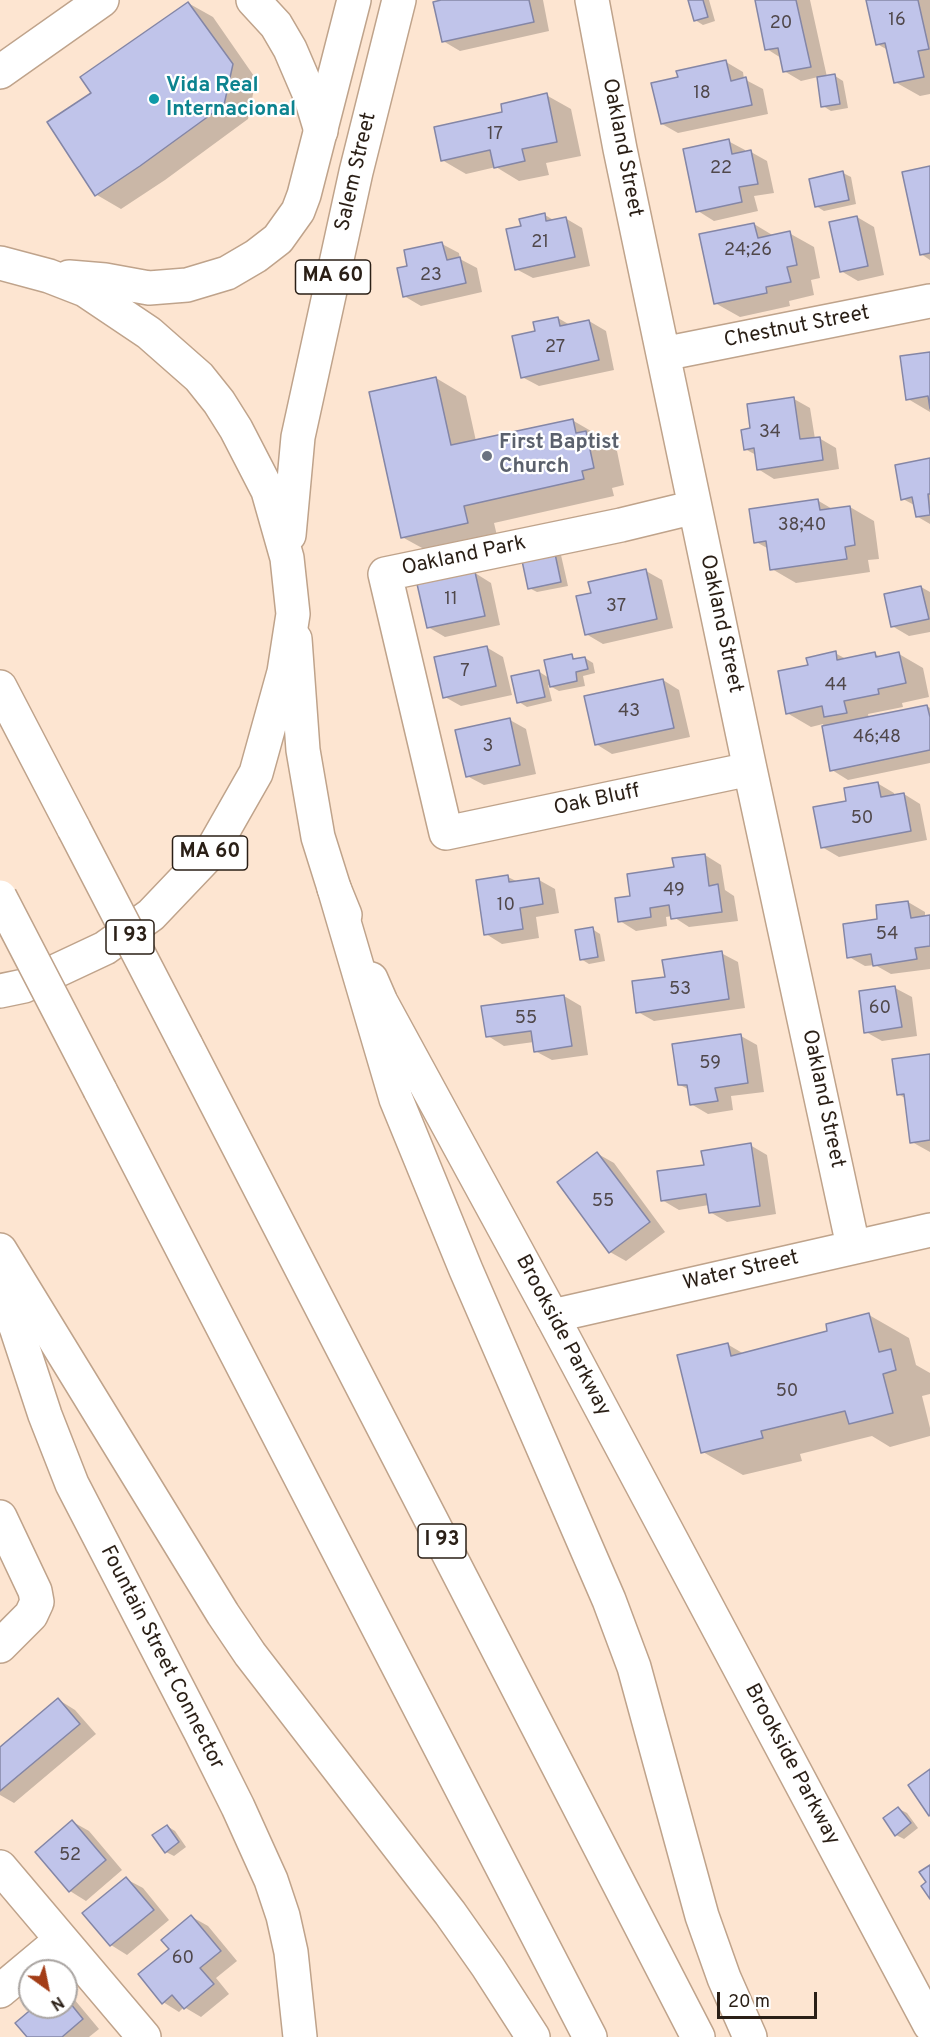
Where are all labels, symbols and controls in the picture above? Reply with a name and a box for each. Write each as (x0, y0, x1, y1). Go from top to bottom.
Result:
house number: 16 (888, 10, 906, 32)
house number: 20 (770, 13, 792, 35)
place label: Vida Real Internacional (166, 74, 296, 124)
street label: Oakland Street (595, 77, 647, 219)
house number: 18 (693, 83, 711, 105)
marker: Vida Real Internacional (147, 92, 161, 106)
street label: Salem Street (331, 110, 383, 234)
house number: 17 (487, 124, 503, 146)
house number: 22 (710, 158, 732, 180)
house number: 21 (531, 232, 549, 254)
house number: 24;26 (724, 240, 772, 262)
road number: MA 60 (296, 260, 370, 294)
house number: 23 (420, 265, 442, 287)
street label: Chestnut Street (722, 302, 872, 354)
house number: 27 (545, 337, 565, 359)
house number: 34 (759, 422, 781, 444)
place label: First Baptist Church (499, 431, 620, 481)
marker: First Baptist Church (480, 449, 494, 463)
house number: 38;40 (778, 515, 826, 537)
street label: Oakland Park (400, 532, 528, 582)
street label: Oakland Street (693, 553, 747, 695)
house number: 11 (444, 589, 458, 611)
house number: 37 (606, 596, 626, 618)
house number: 7 (460, 661, 470, 683)
house number: 44 (825, 675, 847, 697)
house number: 43 (618, 701, 640, 723)
house number: 46;48 (853, 727, 901, 749)
house number: 3 (483, 736, 493, 758)
street label: Oak Bluff (552, 780, 642, 822)
house number: 50 (851, 808, 873, 830)
road number: MA 60 (172, 836, 248, 870)
house number: 49 (663, 880, 685, 902)
house number: 10 (497, 895, 515, 917)
road number: I 93 (106, 920, 154, 954)
house number: 54 (876, 924, 898, 946)
house number: 53 (669, 979, 691, 1001)
house number: 60 (869, 998, 891, 1020)
house number: 55 (515, 1008, 537, 1030)
street label: Oakland Street (795, 1028, 849, 1170)
house number: 59 (699, 1053, 721, 1075)
house number: 55 (592, 1191, 614, 1213)
street label: Water Street (681, 1246, 801, 1298)
street label: Brookside Parkway (509, 1251, 615, 1421)
house number: 50 (776, 1381, 798, 1403)
road number: I 93 (418, 1524, 466, 1558)
street label: Fountain Street Connector (93, 1542, 229, 1774)
street label: Brookside Parkway (738, 1680, 844, 1850)
house number: 52 (59, 1845, 81, 1867)
house number: 60 (172, 1948, 194, 1970)
north arrow (18, 1959, 78, 2019)
scale bar (720, 1980, 820, 2018)
text: N (46, 1991, 67, 2014)
text: 20 m (728, 1991, 770, 2014)

